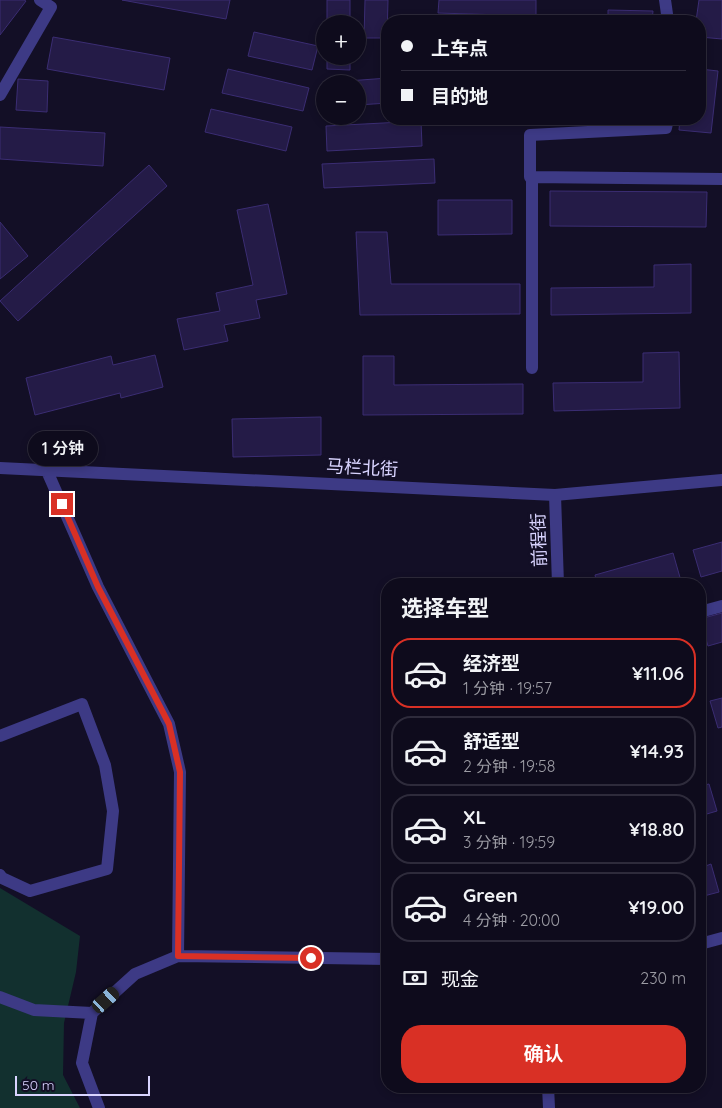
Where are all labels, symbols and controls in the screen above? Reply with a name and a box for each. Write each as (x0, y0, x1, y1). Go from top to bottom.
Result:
map controls (316, 15, 366, 125)
button: + (316, 15, 366, 65)
text: 上车点 (431, 36, 488, 60)
button: − (316, 75, 366, 125)
text: 目的地 (431, 84, 488, 108)
callout: 1 分钟 (27, 432, 97, 466)
text: 1 分钟 (42, 438, 84, 458)
street label: 马栏北街 (325, 454, 399, 481)
route end (51, 493, 73, 515)
street label: 前程街 (526, 513, 551, 567)
text: 选择车型 (401, 594, 489, 622)
icon: car (403, 651, 448, 696)
text: 经济型 (463, 651, 520, 675)
text: ¥11.06 (632, 661, 684, 685)
text: 1 分钟 · 19:57 (463, 678, 552, 698)
icon: car (403, 729, 448, 774)
text: 舒适型 (463, 729, 520, 753)
text: ¥14.93 (630, 739, 684, 763)
text: 2 分钟 · 19:58 (463, 756, 555, 776)
text: XL (463, 805, 486, 829)
icon: car (403, 807, 448, 852)
text: ¥18.80 (629, 817, 684, 841)
text: 3 分钟 · 19:59 (463, 832, 555, 852)
text: Green (463, 883, 518, 907)
icon: car (403, 885, 448, 930)
text: ¥19.00 (628, 895, 684, 919)
text: 4 分钟 · 20:00 (463, 910, 560, 930)
route start (300, 947, 322, 969)
icon: cash (401, 964, 429, 992)
text: 现金 (441, 967, 479, 991)
text: 230 m (640, 968, 686, 988)
car (89, 984, 122, 1016)
button: 确认 (401, 1025, 686, 1083)
scale bar (15, 1073, 150, 1096)
text: 50 m (22, 1076, 55, 1094)

